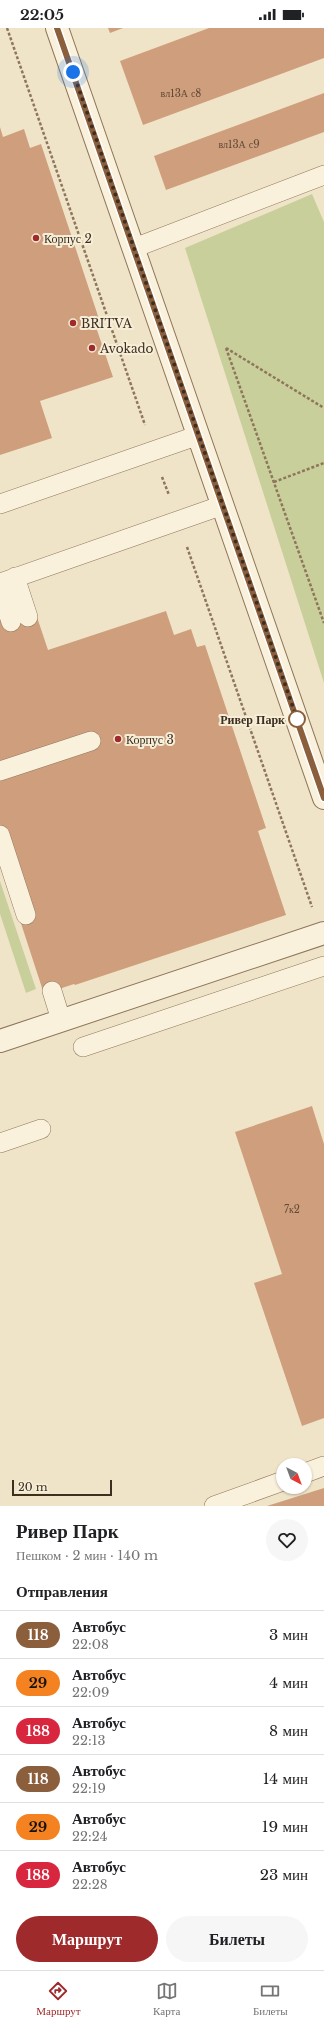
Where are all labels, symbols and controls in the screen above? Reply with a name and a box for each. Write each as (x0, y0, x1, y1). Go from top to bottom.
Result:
text: 22:05 (20, 5, 64, 24)
your location (63, 62, 83, 82)
house number: вл13А с8 (161, 87, 201, 100)
house number: вл13А с9 (218, 138, 260, 151)
place label: Корпус 2 (44, 231, 92, 246)
marker: Корпус 2 (31, 233, 41, 243)
place label: BRITVA (81, 316, 133, 331)
marker: BRITVA (68, 318, 78, 328)
place label: Avokado (99, 341, 154, 356)
marker: Avokado (87, 343, 97, 353)
marker: Ривер Парк (288, 710, 306, 728)
place label: Ривер Парк (220, 712, 285, 727)
place label: Корпус 3 (126, 732, 174, 747)
marker: Корпус 3 (113, 734, 123, 744)
house number: 7к2 (284, 1203, 300, 1216)
north arrow (276, 1458, 312, 1494)
map controls (276, 1458, 312, 1494)
scale bar (12, 1478, 112, 1497)
text: 20 m (18, 1480, 48, 1494)
button: heart (266, 1519, 308, 1561)
text: Ривер Парк (16, 1520, 119, 1543)
text: Пешком · 2 мин · 140 m (16, 1547, 158, 1564)
text: Отправления (16, 1582, 108, 1601)
text: Автобус (72, 1617, 126, 1636)
text: 3 мин (269, 1625, 308, 1644)
text: 118 (27, 1626, 49, 1644)
text: 22:08 (72, 1636, 109, 1653)
text: Автобус (72, 1665, 126, 1684)
text: 4 мин (269, 1673, 308, 1692)
text: 29 (29, 1674, 47, 1692)
text: 22:09 (72, 1684, 109, 1701)
text: Автобус (72, 1713, 126, 1732)
text: 8 мин (269, 1721, 308, 1740)
text: 188 (26, 1722, 50, 1740)
text: 22:13 (72, 1732, 106, 1749)
text: Автобус (72, 1761, 126, 1780)
text: 14 мин (263, 1769, 308, 1788)
text: 118 (27, 1770, 49, 1788)
text: 22:19 (72, 1780, 106, 1797)
text: Автобус (72, 1809, 126, 1828)
text: 19 мин (262, 1817, 308, 1836)
text: 29 (29, 1818, 47, 1836)
text: 22:24 (72, 1828, 107, 1845)
text: Автобус (72, 1857, 126, 1876)
text: 23 мин (260, 1865, 308, 1884)
text: 188 (26, 1866, 50, 1884)
text: 22:28 (72, 1876, 108, 1893)
button: Маршрут (16, 1916, 158, 1962)
button: Билеты (166, 1916, 308, 1962)
tab: Маршрут (36, 1980, 81, 2018)
tab: Карта (153, 1980, 180, 2018)
tab: Билеты (253, 1980, 288, 2018)

